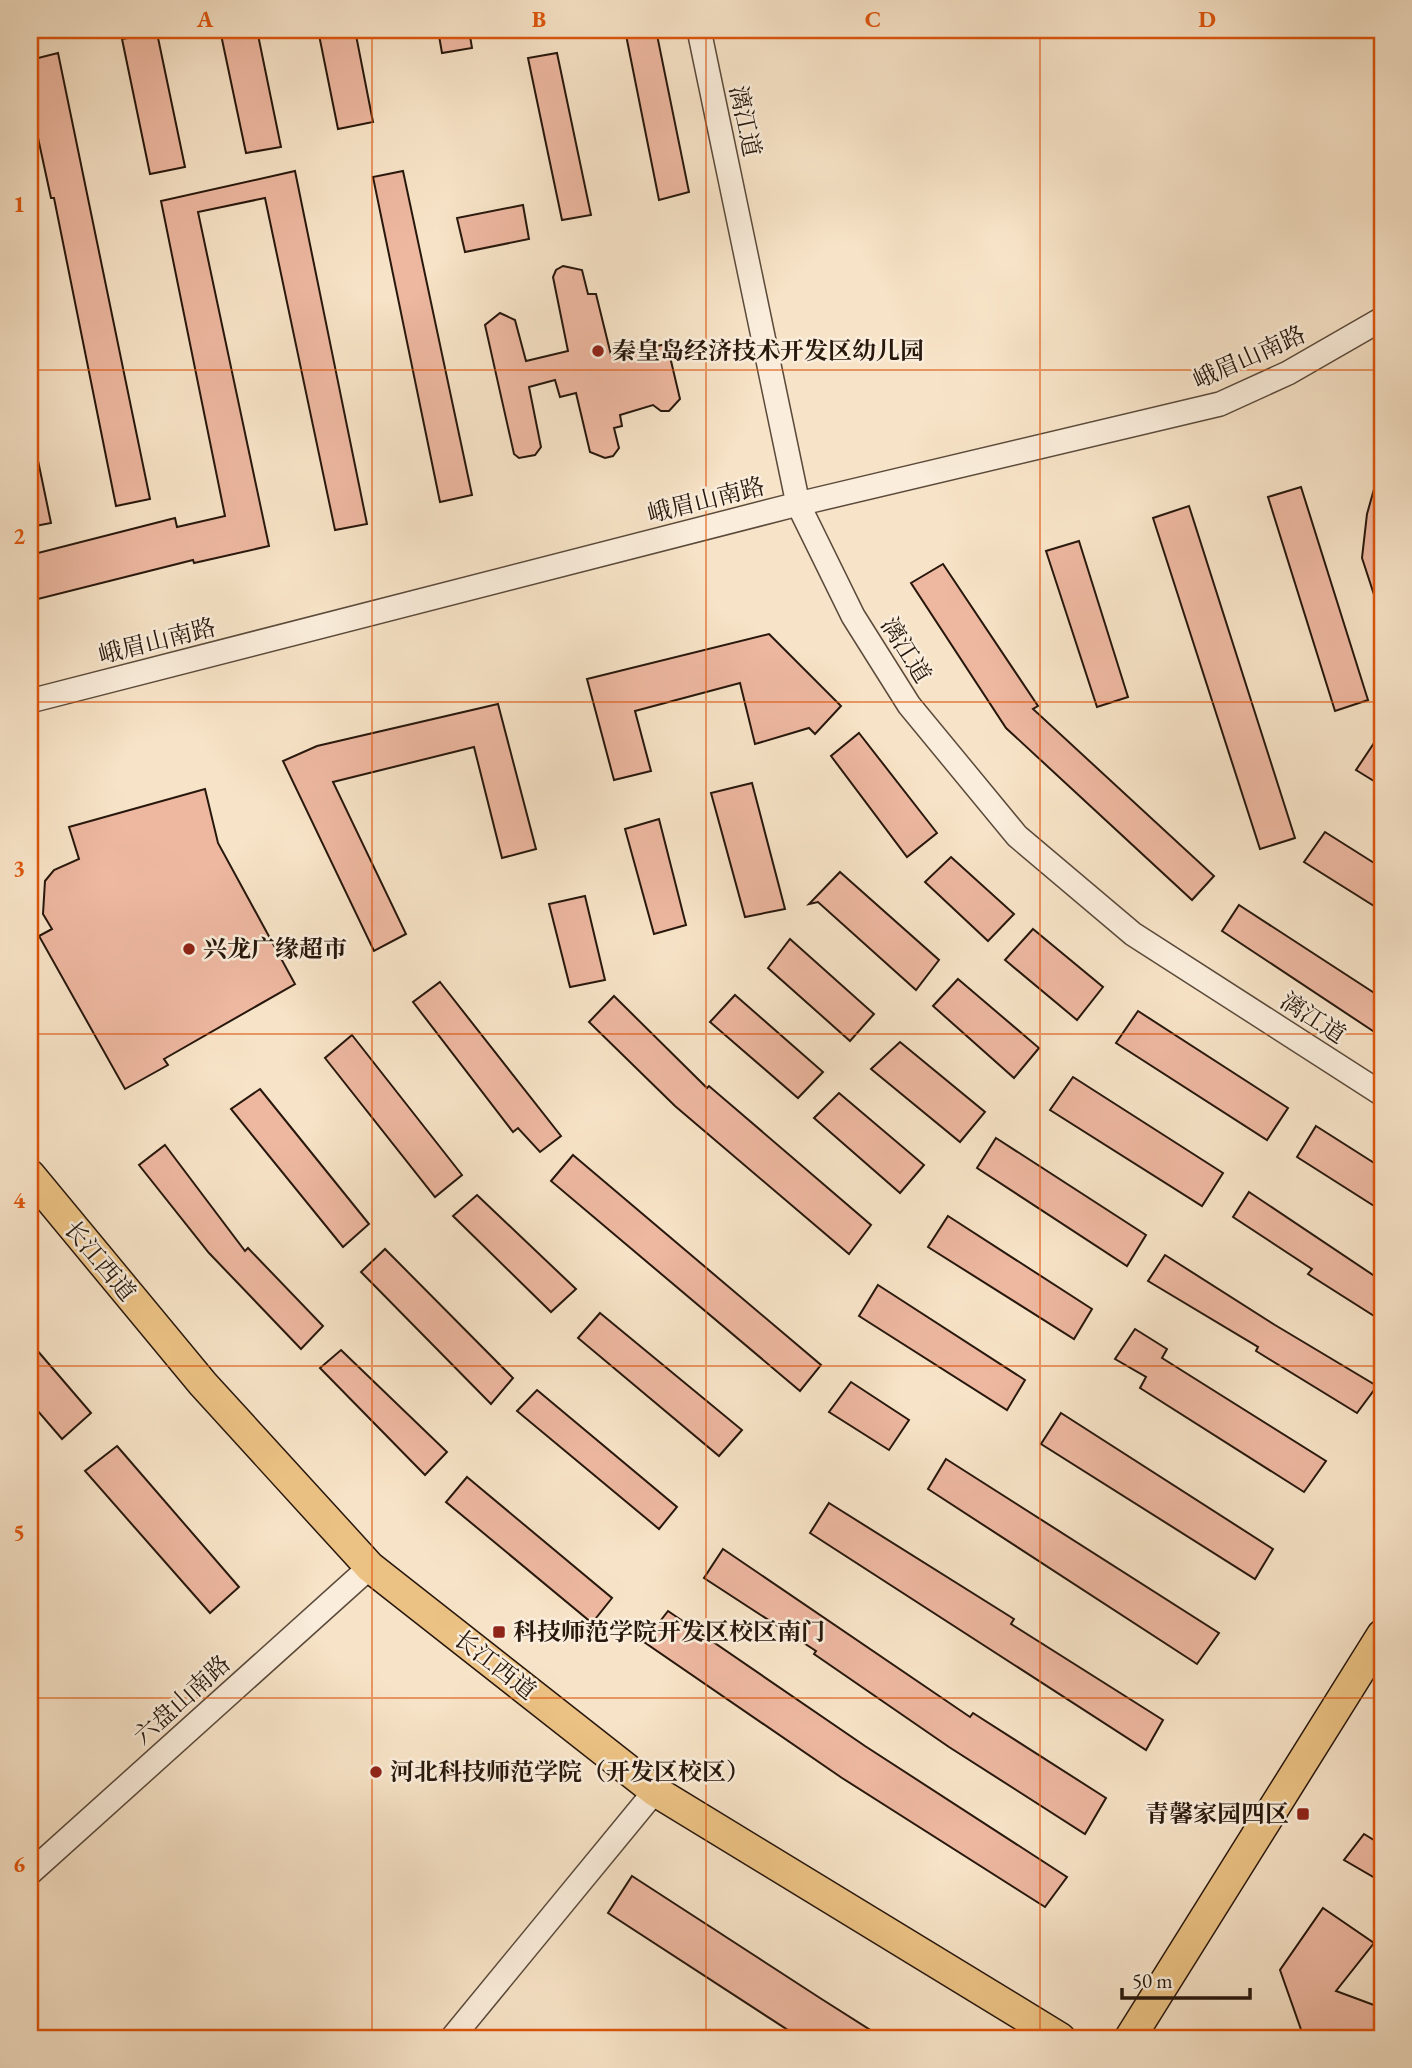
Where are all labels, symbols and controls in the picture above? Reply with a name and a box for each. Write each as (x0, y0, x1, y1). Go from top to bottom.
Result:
text: A (196, 4, 214, 34)
text: B (532, 4, 546, 34)
text: C (865, 4, 881, 34)
text: D (1198, 4, 1216, 34)
street label: 漓江道 (723, 82, 768, 159)
text: 1 (13, 189, 25, 219)
street label: 峨眉山南路 (1188, 318, 1310, 395)
place label: 秦皇岛经济技术开发区幼儿园 (612, 335, 924, 366)
marker: 秦皇岛经济技术开发区幼儿园 (590, 343, 606, 359)
street label: 峨眉山南路 (644, 470, 768, 529)
text: 2 (13, 521, 25, 551)
street label: 峨眉山南路 (95, 611, 219, 670)
street label: 漓江道 (874, 611, 939, 688)
text: 3 (13, 853, 25, 883)
place label: 兴龙广缘超市 (203, 933, 347, 964)
marker: 兴龙广缘超市 (181, 941, 197, 957)
street label: 漓江道 (1275, 985, 1352, 1050)
text: 4 (13, 1185, 26, 1215)
street label: 长江西道 (58, 1214, 143, 1307)
text: 5 (13, 1517, 25, 1547)
place label: 科技师范学院开发区校区南门 (513, 1616, 825, 1647)
street label: 长江西道 (448, 1623, 543, 1706)
marker: 科技师范学院开发区校区南门 (491, 1624, 507, 1640)
street label: 六盘山南路 (127, 1648, 237, 1751)
place label: 河北科技师范学院（开发区校区） (390, 1756, 750, 1787)
marker: 河北科技师范学院（开发区校区） (368, 1764, 384, 1780)
place label: 青馨家园四区 (1145, 1798, 1289, 1829)
marker: 青馨家园四区 (1295, 1806, 1311, 1822)
text: 6 (13, 1849, 25, 1879)
scale bar (1122, 1956, 1249, 2000)
text: 50 m (1132, 1967, 1173, 1994)

